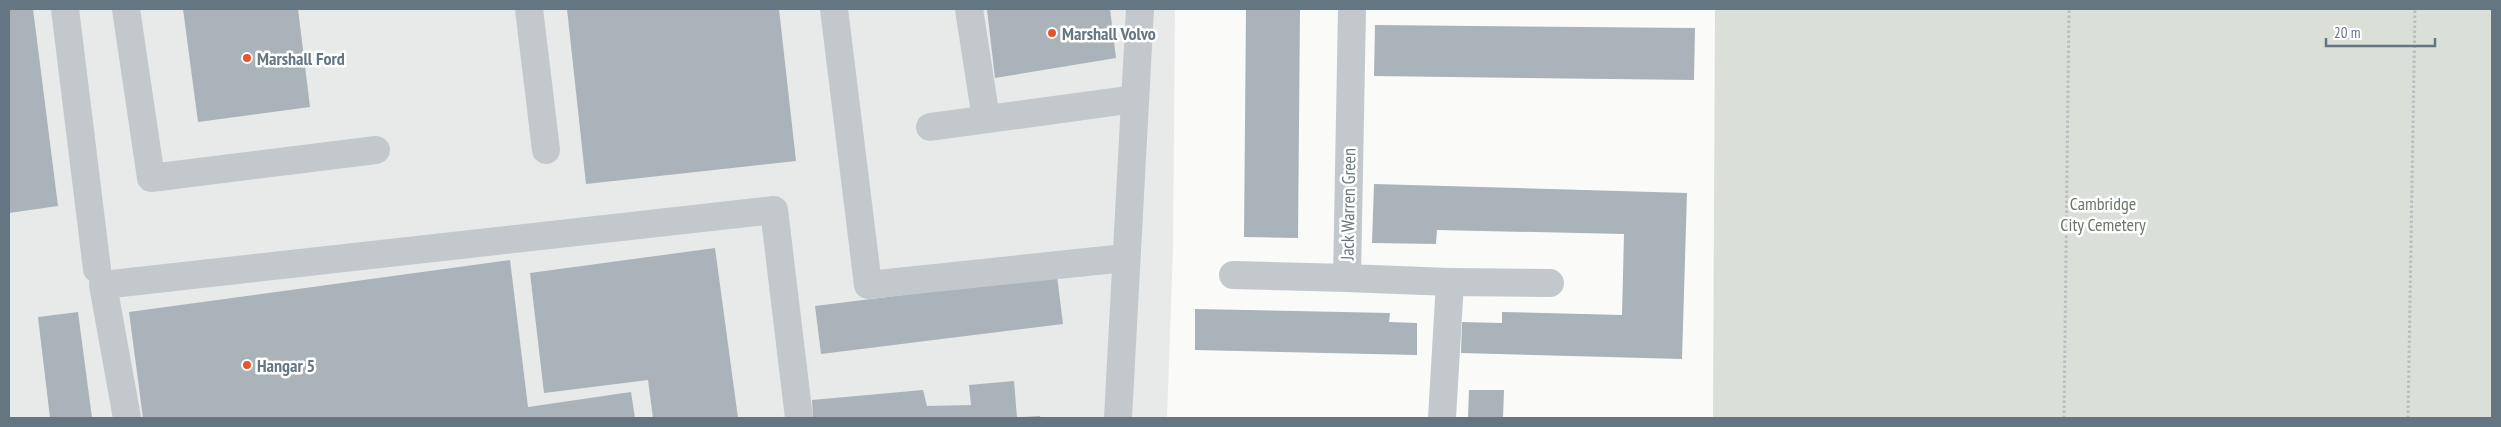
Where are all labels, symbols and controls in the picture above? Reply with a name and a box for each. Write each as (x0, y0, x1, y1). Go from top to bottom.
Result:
scale bar (2326, 15, 2435, 47)
place label: Marshall Volvo (1062, 22, 1156, 45)
text: 20 m (2334, 23, 2360, 42)
marker: Marshall Volvo (1046, 27, 1058, 39)
place label: Marshall Ford (257, 47, 345, 70)
marker: Marshall Ford (241, 52, 253, 64)
street label: Jack Warren Green (1336, 148, 1360, 261)
park label: Cambridge City Cemetery (2060, 192, 2146, 236)
place label: Hangar 5 (257, 354, 315, 377)
marker: Hangar 5 (241, 359, 253, 371)

